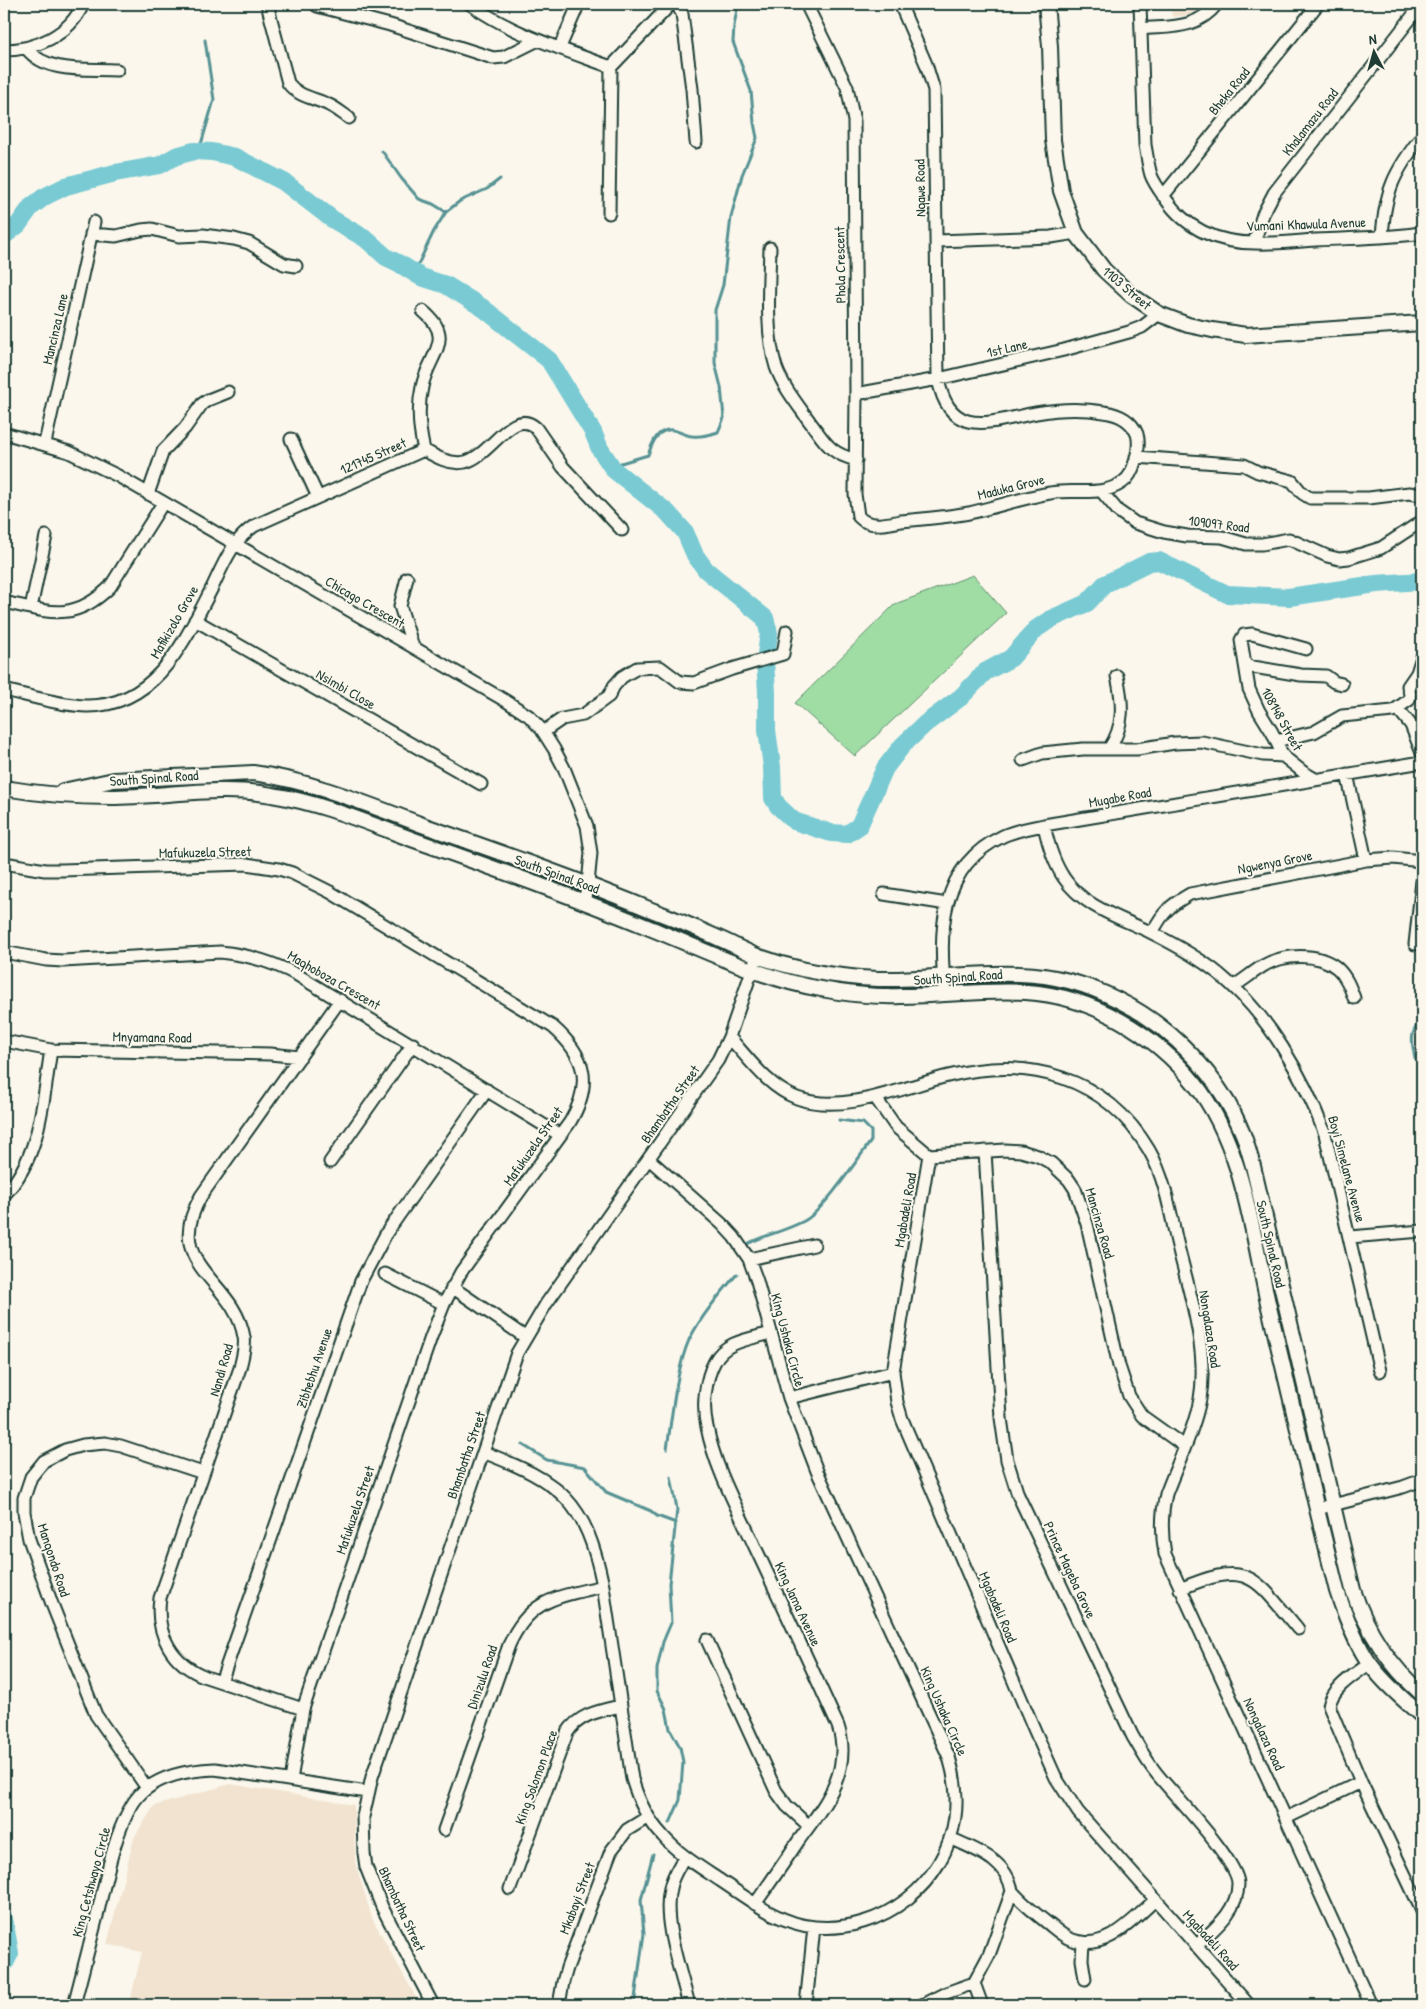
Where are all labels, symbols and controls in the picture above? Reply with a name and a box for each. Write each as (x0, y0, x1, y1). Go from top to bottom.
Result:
north arrow (1348, 28, 1398, 78)
text: N (1368, 29, 1378, 48)
street label: Bheka Road (1204, 63, 1254, 118)
street label: Khalamazu Road (1277, 84, 1342, 159)
street label: Nqawe Road (909, 158, 931, 217)
street label: Vumani Khawula Avenue (1246, 212, 1367, 235)
street label: Phola Crescent (829, 226, 850, 304)
street label: 1103 Street (1099, 262, 1156, 314)
street label: Mancinza Lane (37, 291, 72, 366)
street label: 1st Lane (985, 334, 1029, 361)
street label: 121745 Street (337, 432, 409, 479)
street label: Maduka Grove (975, 469, 1047, 504)
street label: 109097 Road (1188, 510, 1251, 537)
street label: Chicago Crescent (322, 571, 409, 633)
street label: Mafikizolo Grove (145, 581, 202, 662)
street label: Nsimbi Close (313, 664, 380, 713)
street label: 108148 Street (1257, 684, 1308, 754)
street label: South Spinal Road (109, 765, 200, 791)
street label: Mugabe Road (1087, 782, 1153, 812)
street label: Mafukuzela Street (159, 841, 252, 862)
street label: Ngwenya Grove (1236, 845, 1314, 879)
street label: South Spinal Road (512, 849, 603, 899)
street label: Maqhoboza Crescent (284, 945, 384, 1015)
street label: South Spinal Road (913, 964, 1004, 990)
street label: Mnyamana Road (112, 1026, 192, 1048)
street label: Bhambatha Street (636, 1061, 704, 1147)
street label: Mafukuzela Street (498, 1102, 567, 1189)
street label: Boyi Simelane Avenue (1323, 1114, 1371, 1225)
street label: Mgabadeli Road (889, 1171, 921, 1249)
street label: Mancinza Road (1081, 1185, 1120, 1261)
street label: South Spinal Road (1251, 1198, 1291, 1290)
street label: Nongalaza Road (1194, 1289, 1226, 1370)
street label: King Ushaka Circle (766, 1291, 810, 1389)
street label: Zibhebhu Avenue (291, 1325, 336, 1410)
street label: Nandi Road (204, 1341, 237, 1398)
street label: Bhambatha Street (442, 1408, 489, 1501)
street label: Mafukuzela Street (330, 1463, 379, 1557)
street label: Prince Mageba Grove (1039, 1518, 1101, 1622)
street label: Manqondo Road (33, 1521, 75, 1600)
street label: King Jama Avenue (770, 1559, 826, 1650)
street label: Mgabadeli Road (974, 1568, 1022, 1646)
street label: Dinizulu Road (462, 1642, 501, 1711)
street label: King Ushaka Circle (915, 1663, 973, 1759)
street label: Nongalaza Road (1238, 1694, 1290, 1774)
street label: King Solomon Place (510, 1727, 563, 1827)
street label: King Cetshwayo Circle (67, 1824, 115, 1939)
street label: Mkabayi Street (554, 1859, 600, 1937)
street label: Bhambatha Street (375, 1863, 430, 1954)
street label: Mgabadeli Road (1178, 1905, 1244, 1975)

